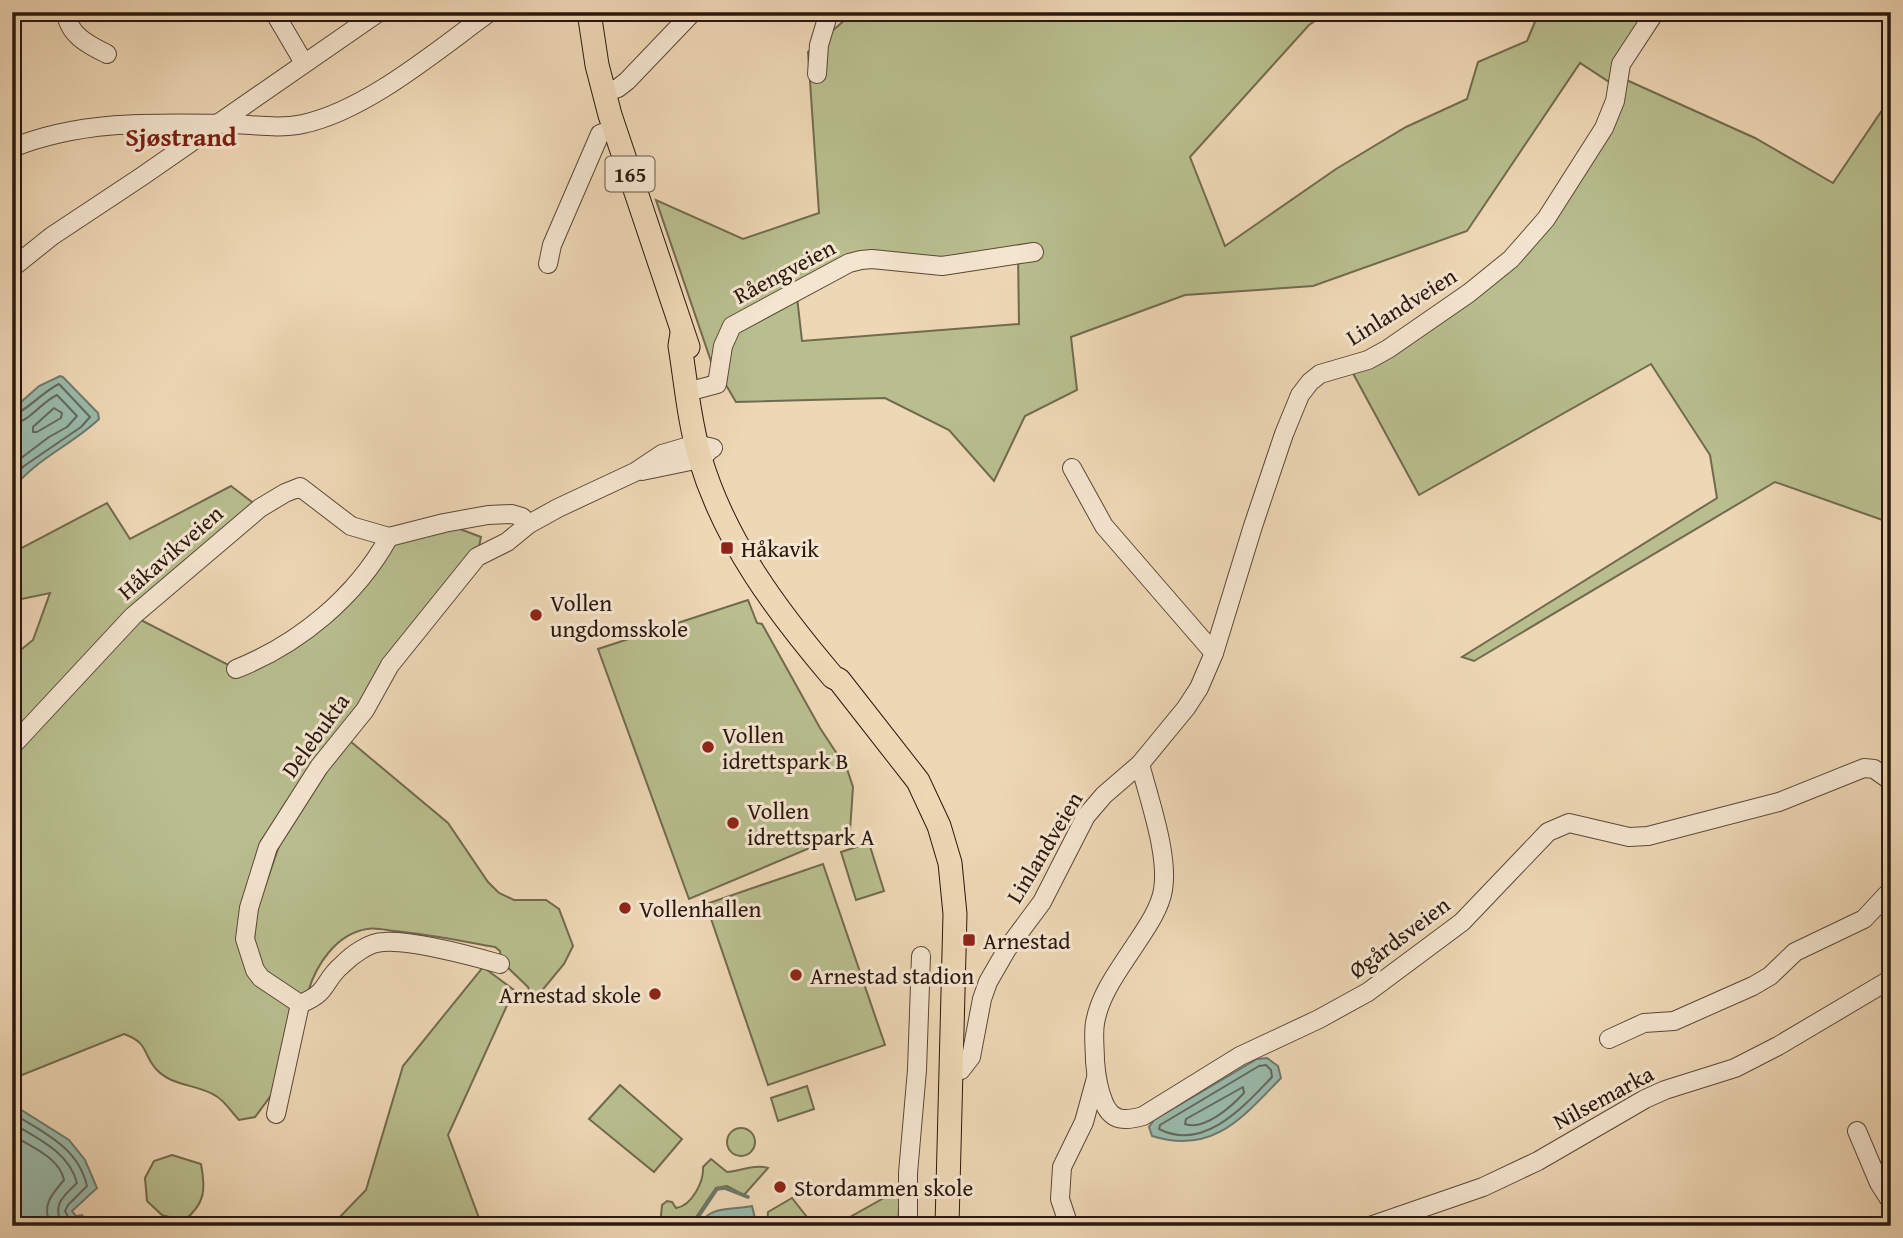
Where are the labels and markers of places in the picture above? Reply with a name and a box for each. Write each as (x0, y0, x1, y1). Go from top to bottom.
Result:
place label: Håkavik (741, 532, 819, 565)
marker: Håkavik (719, 540, 735, 556)
place label: Vollen ungdomsskole (550, 586, 688, 645)
marker: Vollen ungdomsskole (528, 607, 544, 623)
place label: Vollen idrettspark B (722, 718, 849, 777)
marker: Vollen idrettspark B (700, 739, 716, 755)
place label: Vollen idrettspark A (747, 794, 875, 853)
marker: Vollen idrettspark A (725, 815, 741, 831)
place label: Vollenhallen (639, 892, 762, 925)
marker: Vollenhallen (617, 900, 633, 916)
place label: Arnestad (983, 924, 1071, 957)
marker: Arnestad (961, 932, 977, 948)
place label: Arnestad stadion (810, 959, 974, 992)
marker: Arnestad stadion (788, 967, 804, 983)
place label: Arnestad skole (499, 978, 641, 1011)
marker: Arnestad skole (647, 986, 663, 1002)
place label: Stordammen skole (794, 1171, 973, 1204)
marker: Stordammen skole (772, 1179, 788, 1195)

